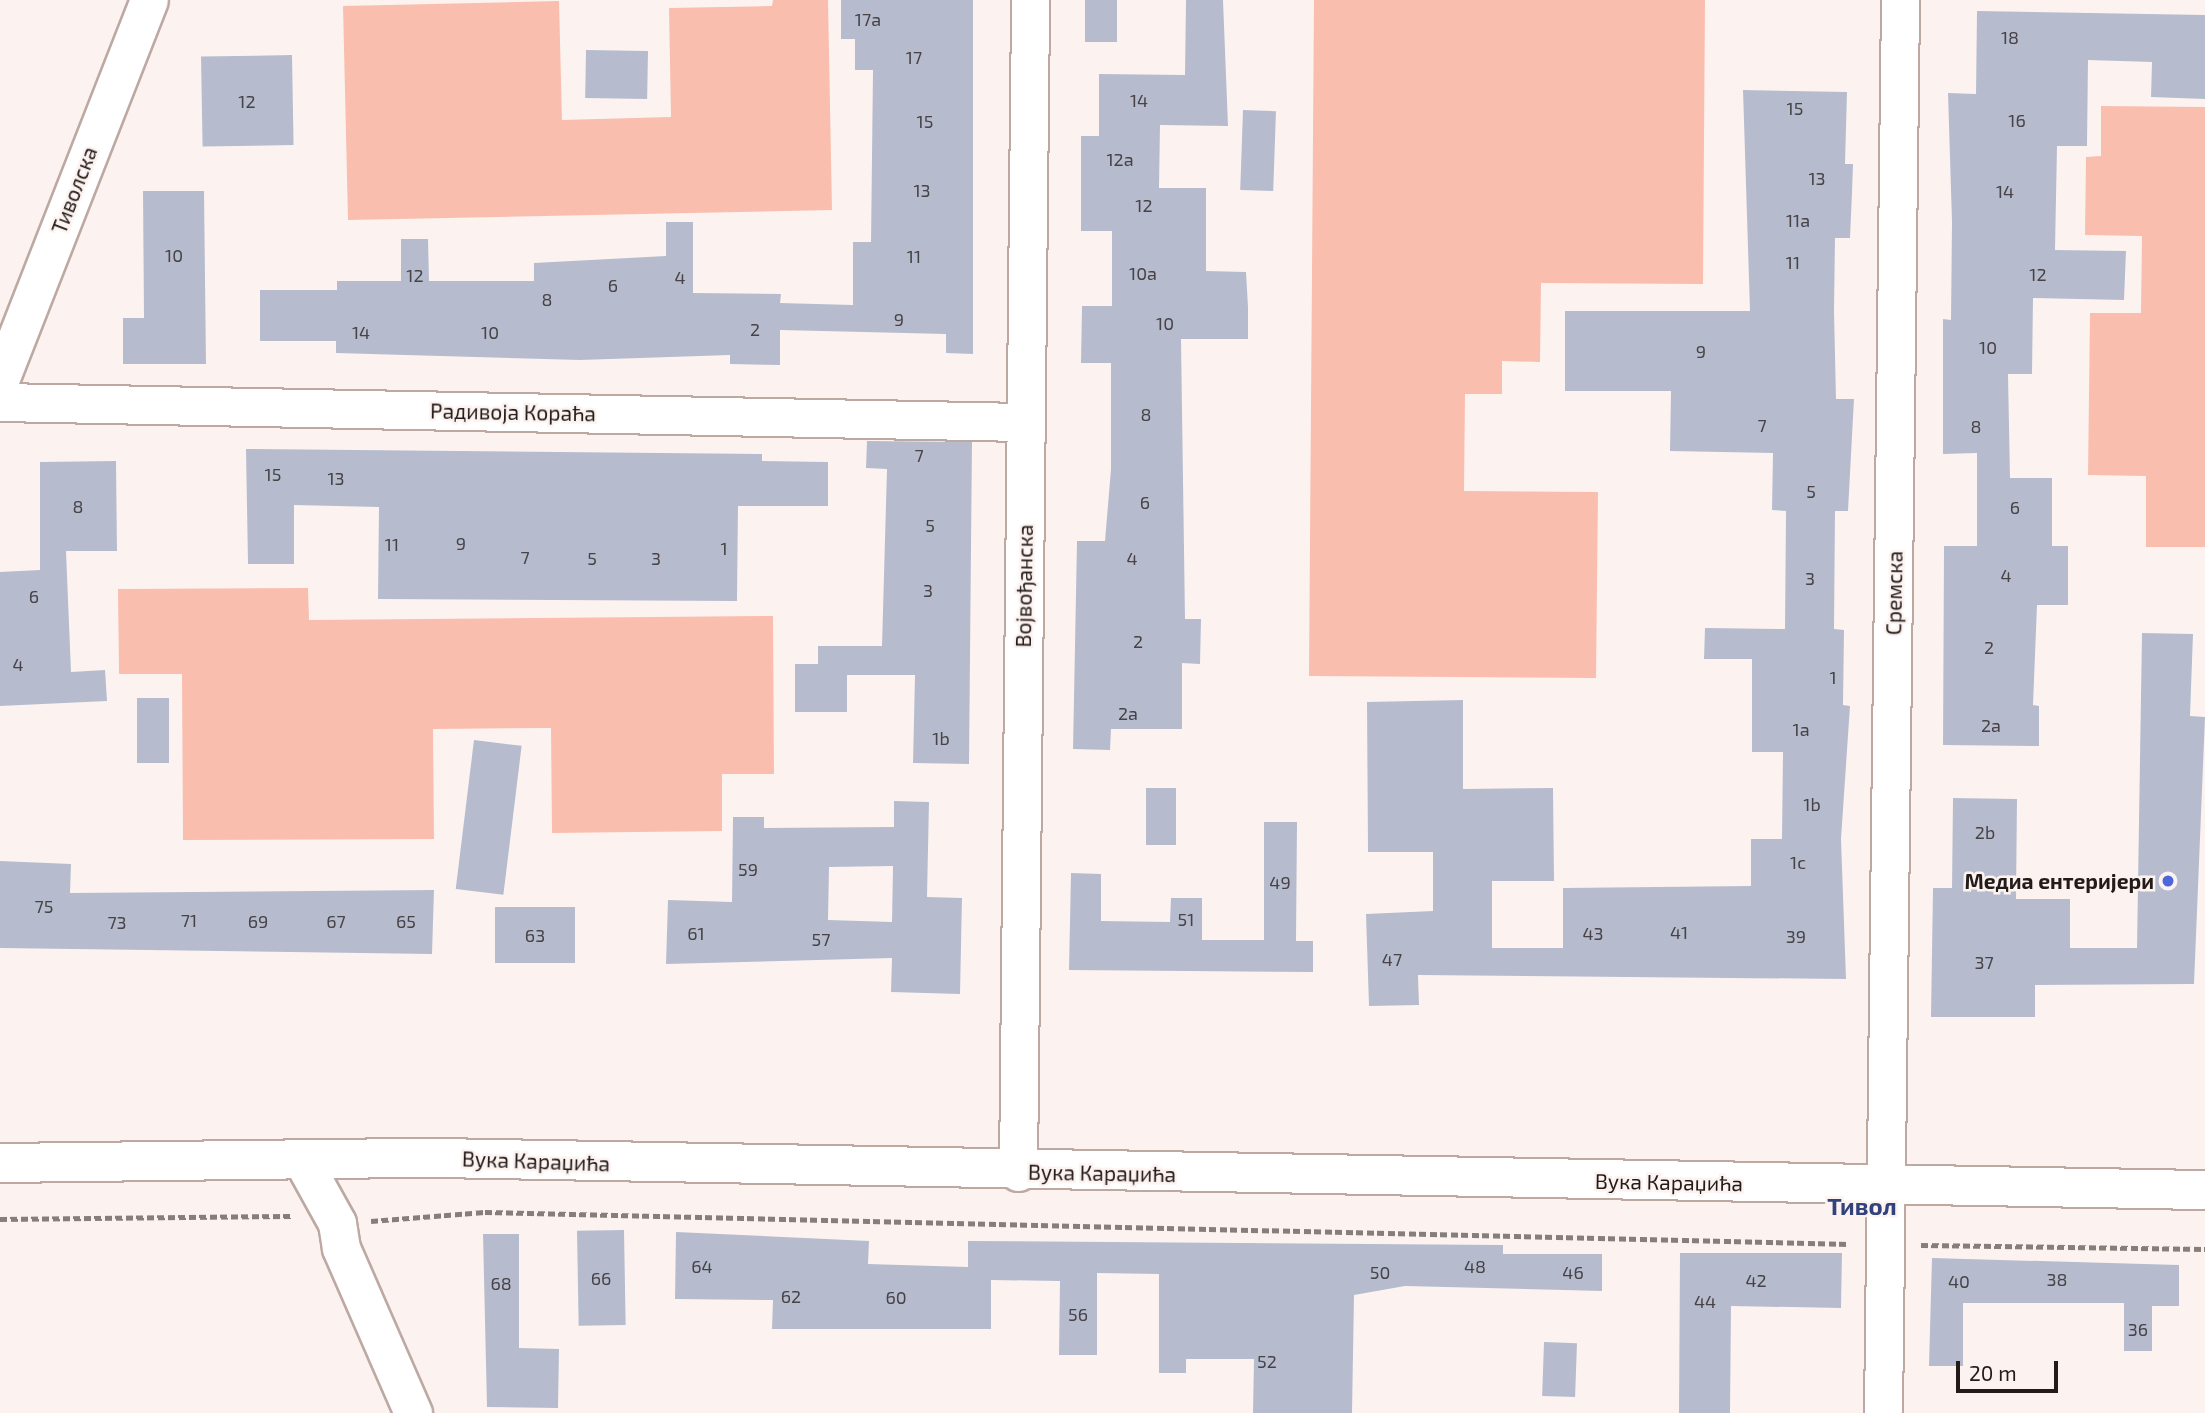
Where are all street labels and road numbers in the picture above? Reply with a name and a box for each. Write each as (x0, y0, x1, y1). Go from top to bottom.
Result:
street label: Тиволска (46, 143, 102, 237)
street label: Радивоја Кораћа (430, 398, 596, 426)
street label: Војвођанска (1010, 524, 1038, 648)
street label: Сремска (1881, 551, 1907, 635)
street label: Вука Караџића (462, 1146, 610, 1176)
street label: Вука Караџића (1028, 1159, 1176, 1187)
street label: Вука Караџића (1595, 1168, 1743, 1196)

